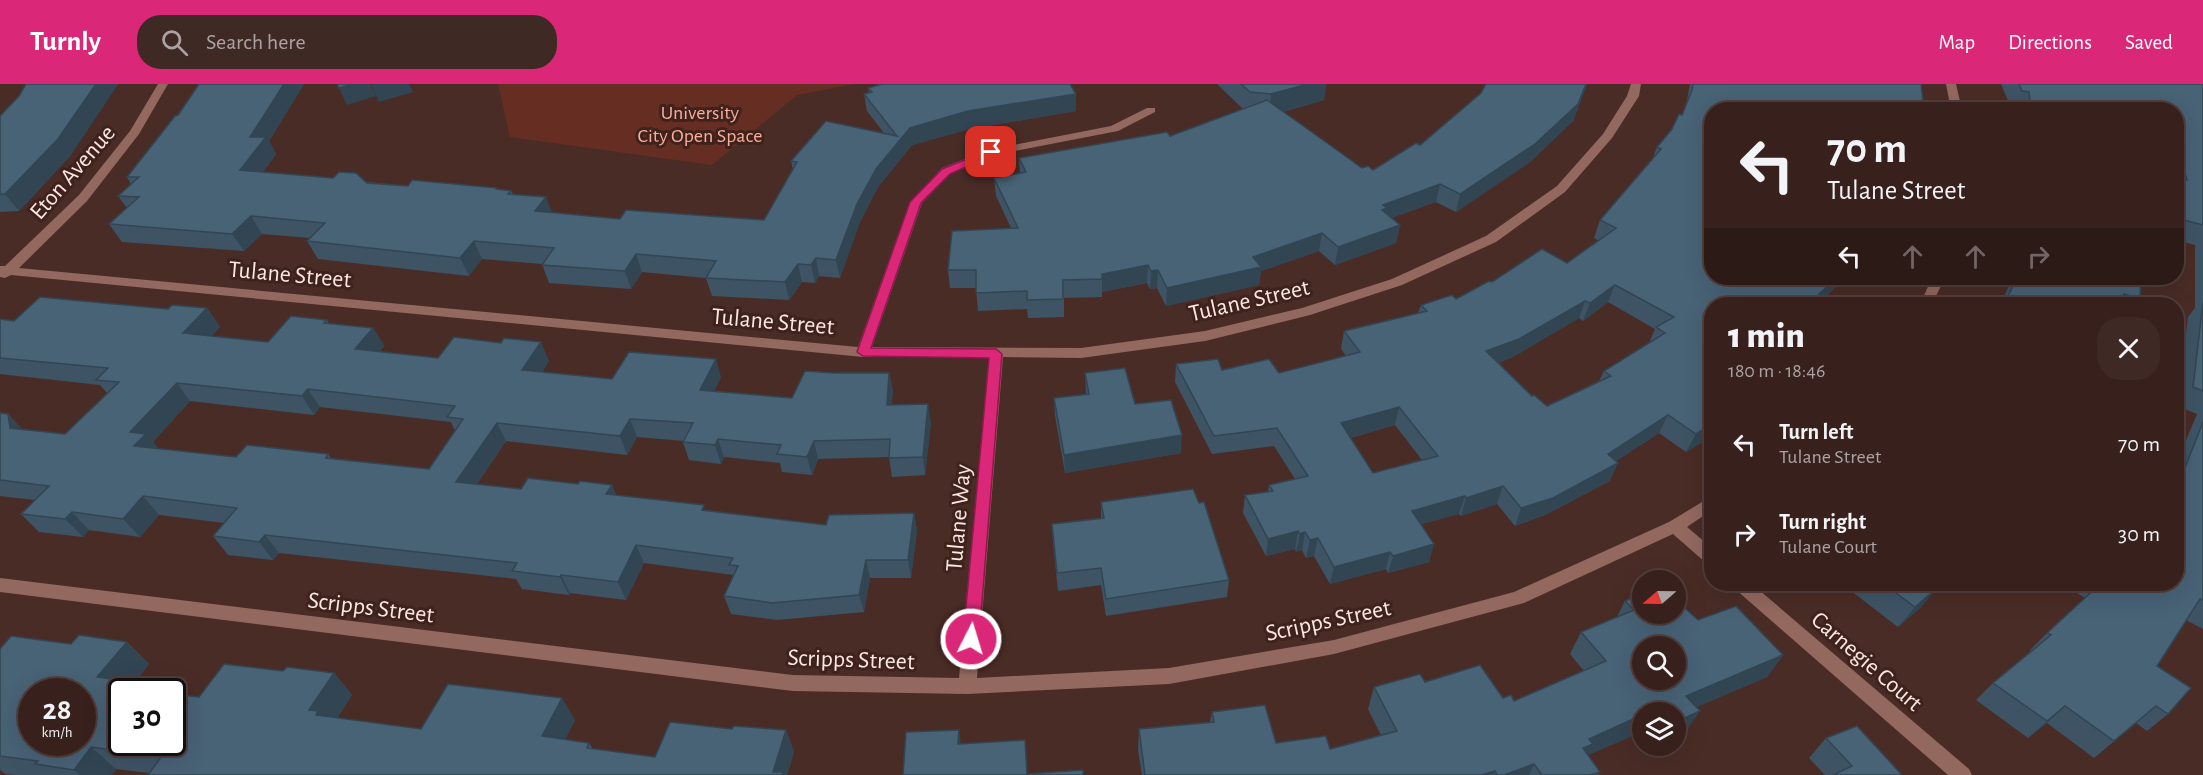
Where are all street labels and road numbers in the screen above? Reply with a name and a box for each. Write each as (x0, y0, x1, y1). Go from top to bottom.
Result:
street label: Eton Avenue (26, 121, 120, 224)
street label: Tulane Street (228, 258, 353, 292)
street label: Tulane Street (1187, 275, 1312, 326)
street label: Tulane Street (711, 305, 836, 339)
street label: Tulane Way (942, 463, 976, 573)
street label: Scripps Street (306, 588, 436, 628)
street label: Scripps Street (1264, 596, 1393, 646)
street label: Carnegie Court (1806, 607, 1927, 716)
street label: Scripps Street (787, 646, 915, 674)

